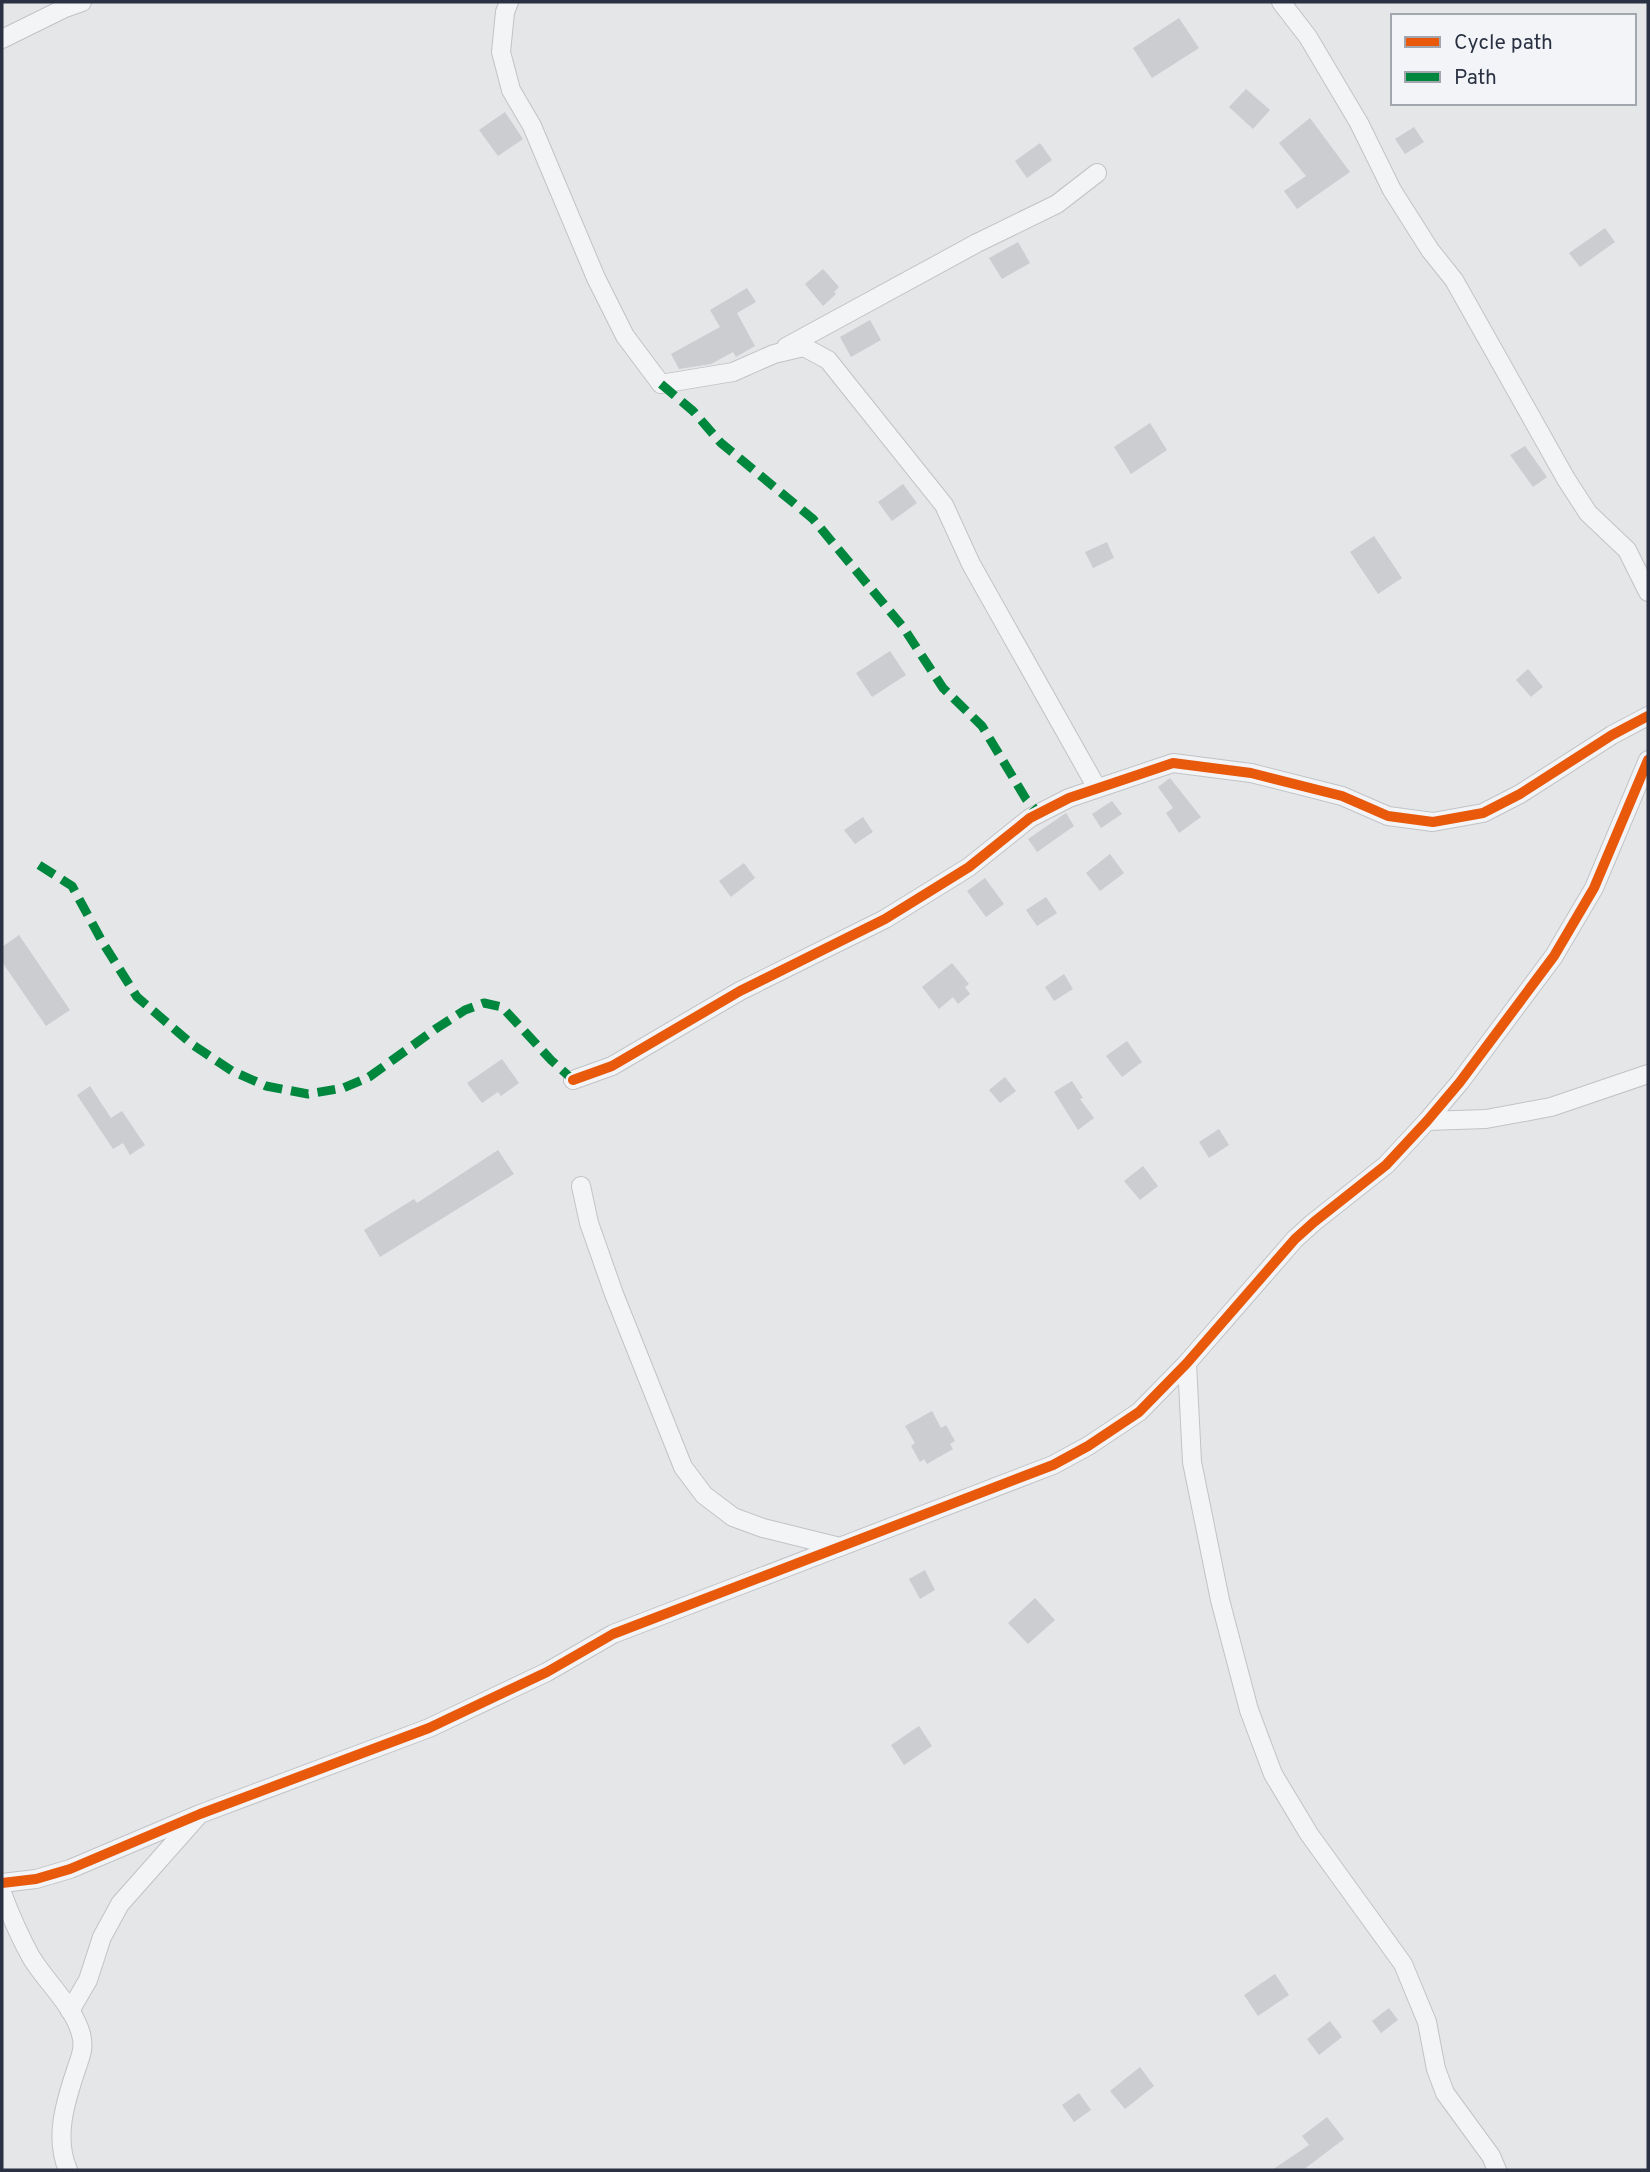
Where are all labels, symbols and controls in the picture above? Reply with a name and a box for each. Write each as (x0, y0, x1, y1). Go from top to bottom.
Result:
legend (1391, 14, 1636, 105)
text: Cycle path (1454, 30, 1553, 57)
text: Path (1454, 65, 1497, 92)

